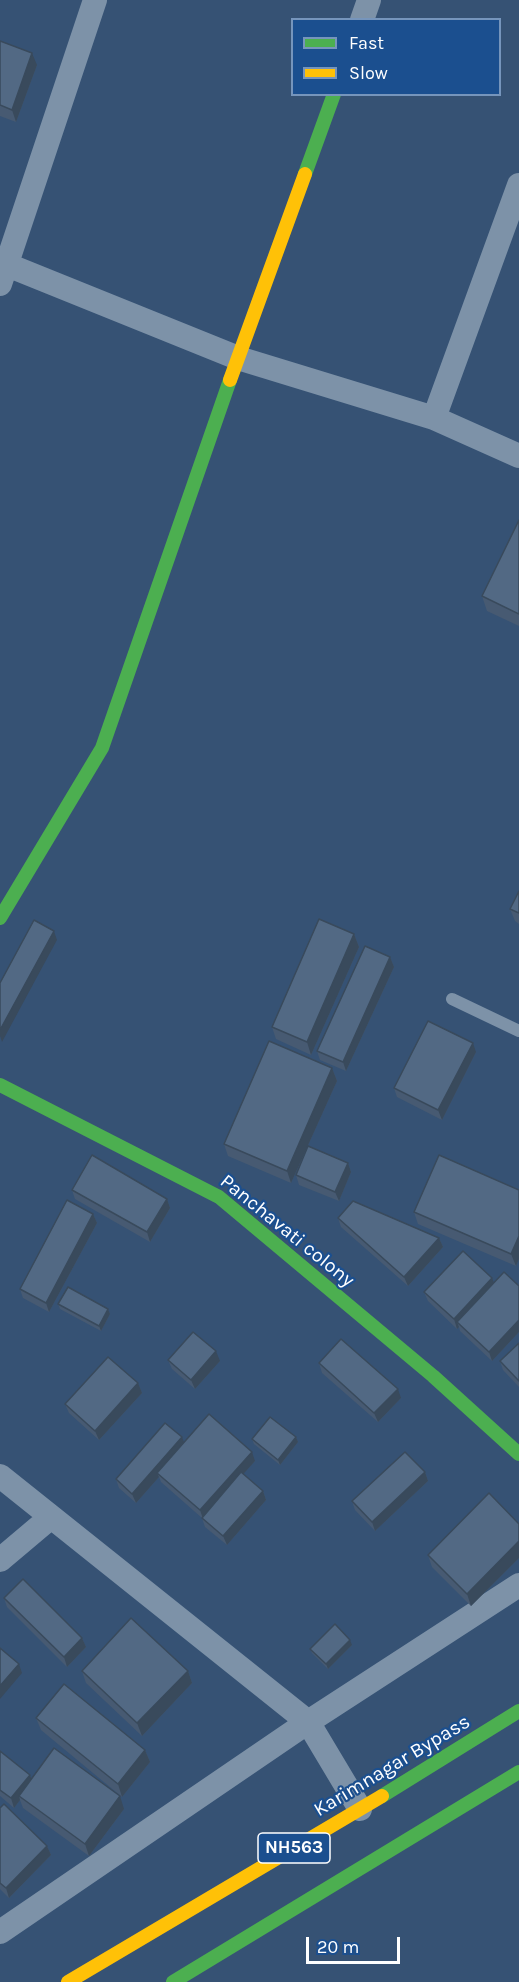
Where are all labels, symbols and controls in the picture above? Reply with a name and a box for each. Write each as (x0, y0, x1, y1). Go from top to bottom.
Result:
legend (291, 18, 501, 96)
text: Fast (349, 32, 384, 54)
text: Slow (349, 62, 388, 84)
street label: Panchavati colony (215, 1169, 359, 1293)
street label: Karimnagar Bypass (310, 1710, 474, 1822)
road number: NH563 (258, 1833, 330, 1863)
scale bar (309, 1925, 404, 1963)
text: 20 m (317, 1936, 359, 1958)

